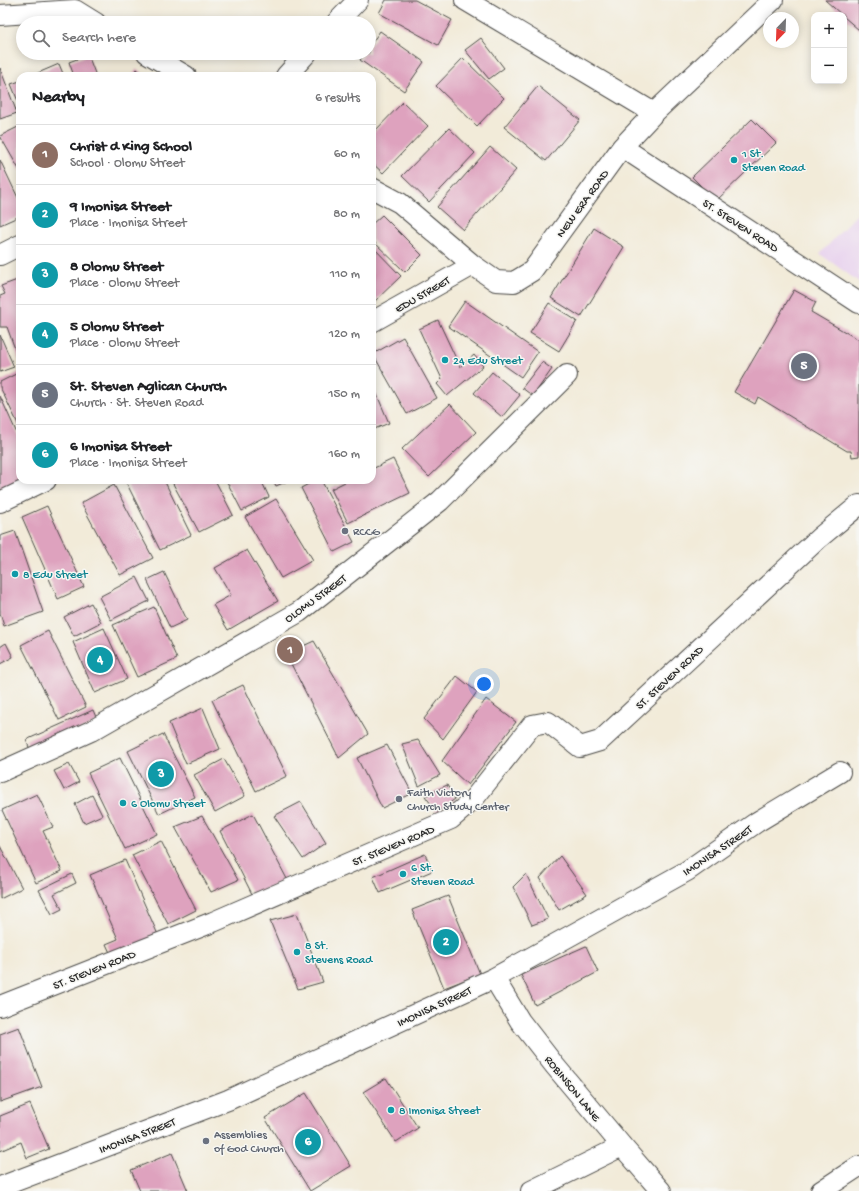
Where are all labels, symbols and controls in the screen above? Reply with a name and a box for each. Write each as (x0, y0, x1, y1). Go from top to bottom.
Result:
north arrow (763, 12, 799, 48)
map controls (811, 12, 847, 84)
button: + (811, 12, 847, 48)
search box (16, 16, 376, 60)
icon: search (30, 27, 52, 49)
text: Search here (62, 29, 136, 47)
button: − (811, 48, 847, 84)
text: Nearby (32, 88, 85, 108)
text: 6 results (315, 91, 360, 106)
text: Christ d King School (70, 138, 192, 156)
text: 1 (42, 147, 48, 162)
text: 60 m (334, 147, 360, 162)
place label: 1 St. Steven Road (741, 148, 806, 176)
marker: 1 St. Steven Road (729, 155, 739, 165)
text: School · Olomu Street (70, 156, 185, 171)
street label: NEW ERA ROAD (554, 167, 613, 241)
street label: ST. STEVEN ROAD (699, 197, 781, 257)
text: 9 Imonisa Street (70, 198, 171, 216)
text: 2 (42, 207, 48, 222)
text: 80 m (333, 207, 360, 222)
text: Place · Imonisa Street (70, 216, 186, 231)
text: 8 Olomu Street (70, 258, 163, 276)
text: 3 (42, 267, 48, 282)
text: 110 m (330, 267, 360, 282)
street label: EDU STREET (393, 274, 454, 317)
text: Place · Olomu Street (70, 276, 179, 291)
text: 5 Olomu Street (70, 318, 163, 336)
text: 4 (42, 327, 48, 342)
text: 120 m (329, 327, 360, 342)
text: Place · Olomu Street (70, 336, 179, 351)
pin: 5 (791, 351, 817, 381)
marker: 24 Edu Street (440, 355, 450, 365)
place label: 24 Edu Street (453, 355, 523, 369)
text: St. Steven Aglican Church (70, 378, 227, 396)
text: 5 (42, 387, 48, 402)
text: 150 m (328, 387, 360, 402)
text: Church · St. Steven Road (70, 396, 203, 411)
text: 6 Imonisa Street (70, 438, 171, 456)
text: 6 (42, 447, 48, 462)
text: 160 m (328, 447, 360, 462)
text: Place · Imonisa Street (70, 456, 186, 471)
marker: RCCG (340, 526, 350, 536)
place label: RCCG (353, 526, 380, 540)
marker: 8 Edu Street (10, 569, 20, 579)
place label: 8 Edu Street (23, 569, 88, 583)
street label: OLOMU STREET (283, 572, 351, 627)
pin: 1 (277, 635, 303, 665)
street label: ST. STEVEN ROAD (634, 643, 707, 713)
pin: 4 (87, 645, 113, 675)
your location (474, 674, 494, 694)
pin: 3 (148, 759, 174, 789)
place label: Faith Victory Church Study Center (406, 787, 511, 815)
marker: Faith Victory Church Study Center (394, 794, 404, 804)
marker: 6 Olomu Street (118, 798, 128, 808)
place label: 6 Olomu Street (131, 798, 206, 812)
street label: ST. STEVEN ROAD (351, 823, 437, 870)
street label: IMONISA STREET (681, 823, 757, 880)
place label: 6 St. Steven Road (411, 862, 475, 890)
marker: 6 St. Steven Road (398, 869, 408, 879)
pin: 2 (433, 927, 459, 957)
place label: 8 St. Stevens Road (305, 940, 373, 968)
marker: 8 St. Stevens Road (292, 947, 302, 957)
street label: ST. STEVEN ROAD (51, 948, 138, 994)
street label: IMONISA STREET (395, 984, 476, 1031)
street label: ROBINSON LANE (541, 1054, 603, 1125)
marker: 8 Imonisa Street (386, 1105, 396, 1115)
place label: 8 Imonisa Street (399, 1105, 481, 1119)
street label: IMONISA STREET (98, 1115, 179, 1158)
pin: 6 (295, 1127, 321, 1157)
place label: Assemblies of God Church (214, 1129, 284, 1157)
marker: Assemblies of God Church (201, 1136, 211, 1146)

